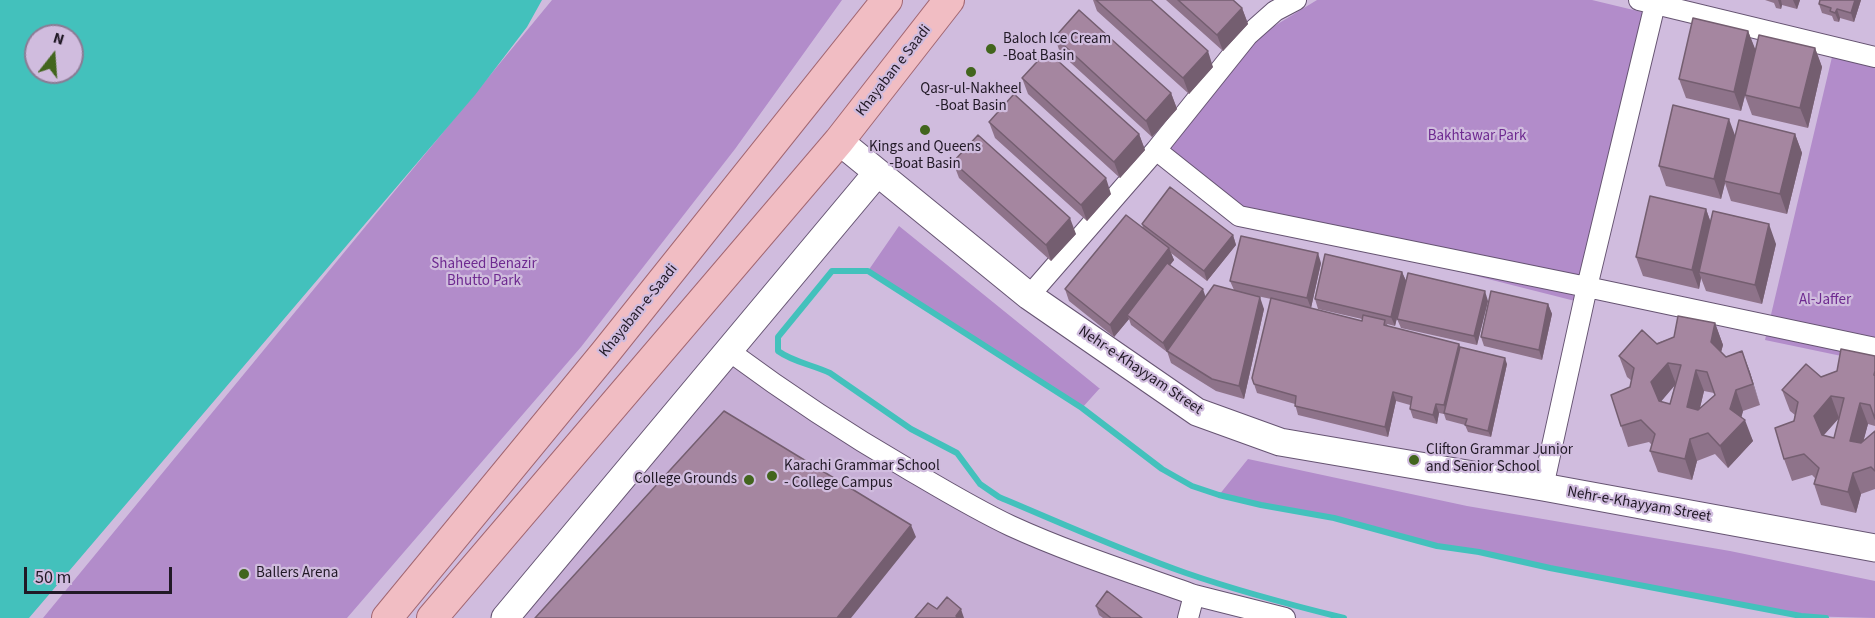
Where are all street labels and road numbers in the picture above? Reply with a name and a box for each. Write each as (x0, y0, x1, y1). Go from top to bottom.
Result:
street label: Khayaban e Saadi (853, 22, 935, 120)
street label: Khayaban-e-Saadi (596, 261, 682, 361)
street label: Nehr-e-Khayyam Street (1075, 323, 1205, 419)
street label: Nehr-e-Khayyam Street (1566, 483, 1712, 527)

